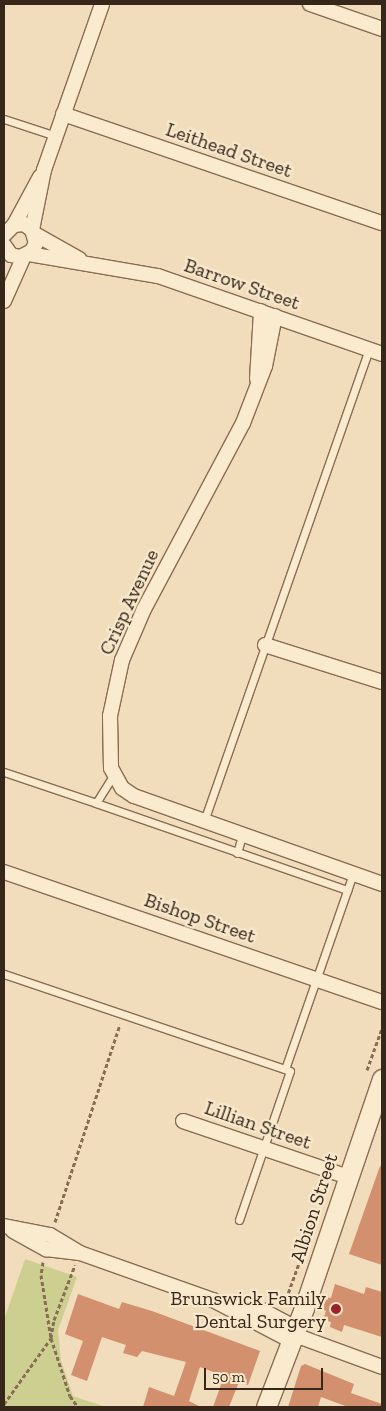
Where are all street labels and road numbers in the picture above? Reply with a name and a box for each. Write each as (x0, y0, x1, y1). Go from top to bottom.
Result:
street label: Leithead Street (163, 117, 295, 183)
street label: Barrow Street (181, 253, 303, 315)
street label: Crisp Avenue (94, 545, 164, 659)
street label: Bishop Street (141, 888, 259, 948)
street label: Lillian Street (202, 1096, 314, 1154)
street label: Albion Street (285, 1150, 343, 1266)

